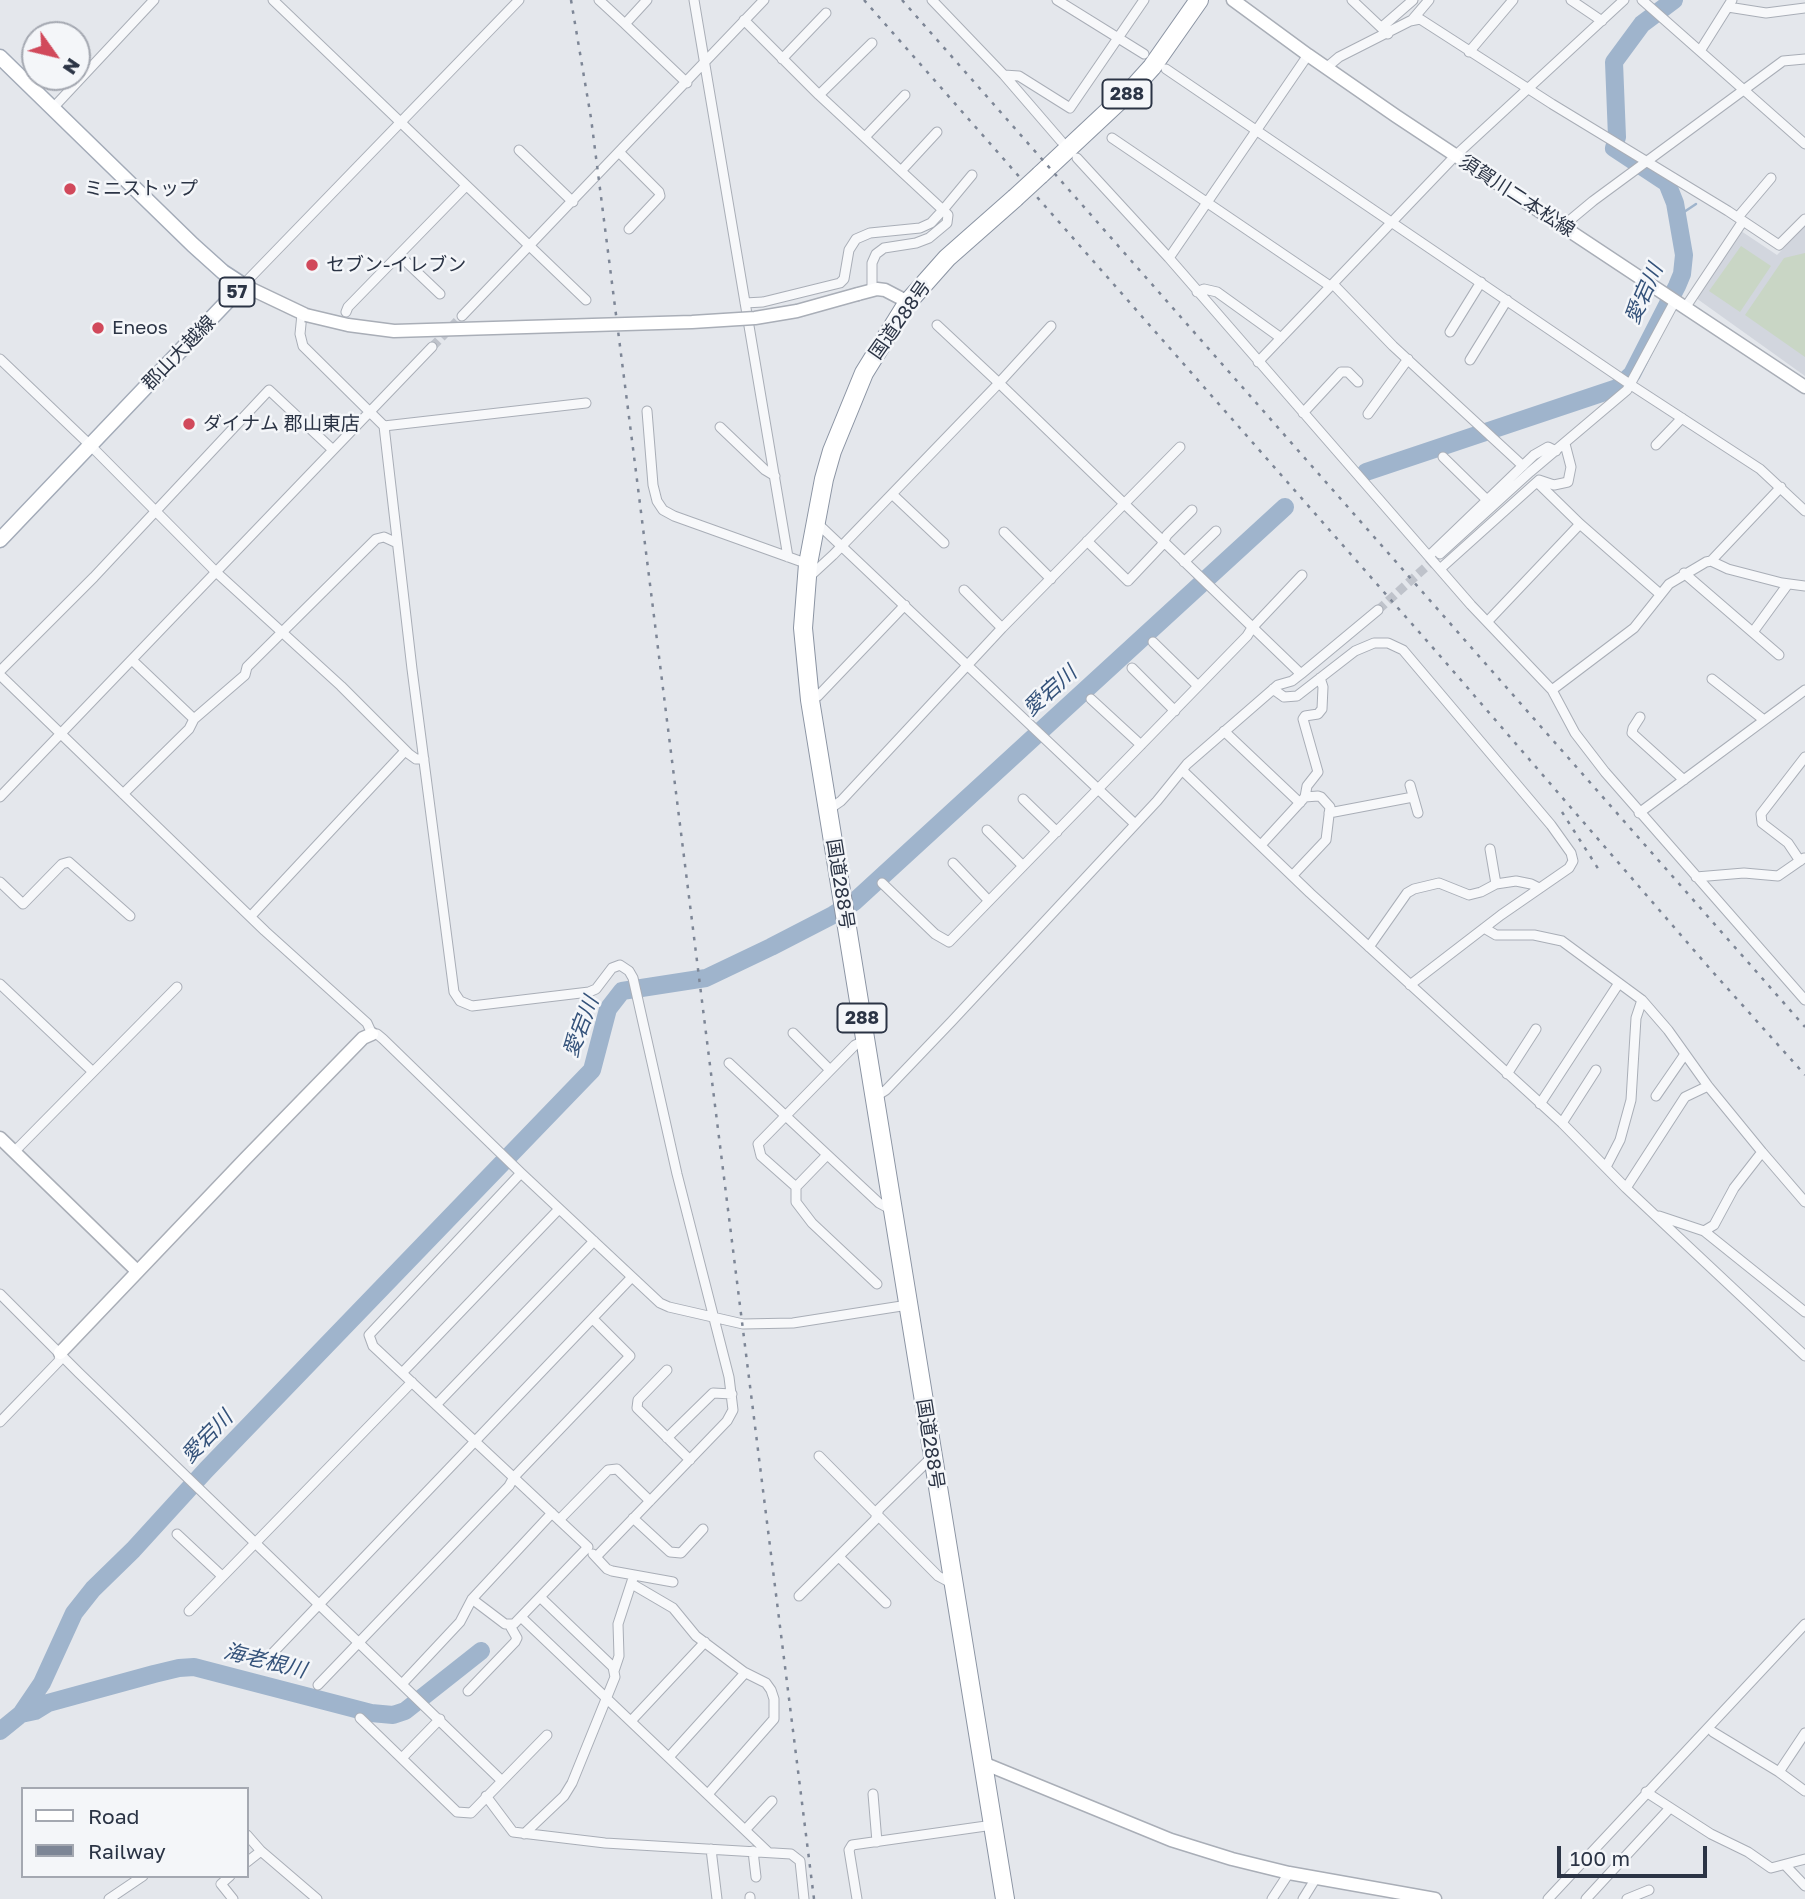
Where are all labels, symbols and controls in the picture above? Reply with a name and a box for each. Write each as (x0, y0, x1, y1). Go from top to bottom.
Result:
north arrow (21, 21, 91, 91)
text: N (59, 54, 86, 79)
road number: 288 (1102, 80, 1152, 108)
street label: 須賀川二本松線 (1455, 150, 1579, 242)
place label: ミニストップ (84, 178, 198, 200)
marker: ミニストップ (62, 181, 78, 197)
place label: セブン-イレブン (326, 254, 466, 276)
marker: セブン-イレブン (304, 257, 320, 273)
water label: 愛宕川 (1620, 260, 1668, 328)
street label: 国道288号 (865, 276, 935, 364)
road number: 57 (219, 278, 254, 306)
street label: 郡山大越線 (138, 311, 220, 395)
place label: Eneos (112, 317, 168, 339)
marker: Eneos (90, 320, 106, 336)
place label: ダイナム 郡山東店 (203, 413, 360, 435)
marker: ダイナム 郡山東店 (181, 416, 197, 432)
water label: 愛宕川 (1018, 661, 1082, 721)
street label: 国道288号 (822, 837, 858, 931)
water label: 愛宕川 (558, 993, 604, 1061)
road number: 288 (838, 1003, 886, 1032)
street label: 国道288号 (912, 1397, 948, 1491)
water label: 愛宕川 (176, 1406, 238, 1468)
water label: 海老根川 (221, 1639, 309, 1683)
legend (21, 1787, 248, 1878)
text: Road (88, 1803, 139, 1829)
scale bar (1560, 1832, 1710, 1876)
text: Railway (88, 1838, 166, 1864)
text: 100 m (1570, 1845, 1630, 1871)

